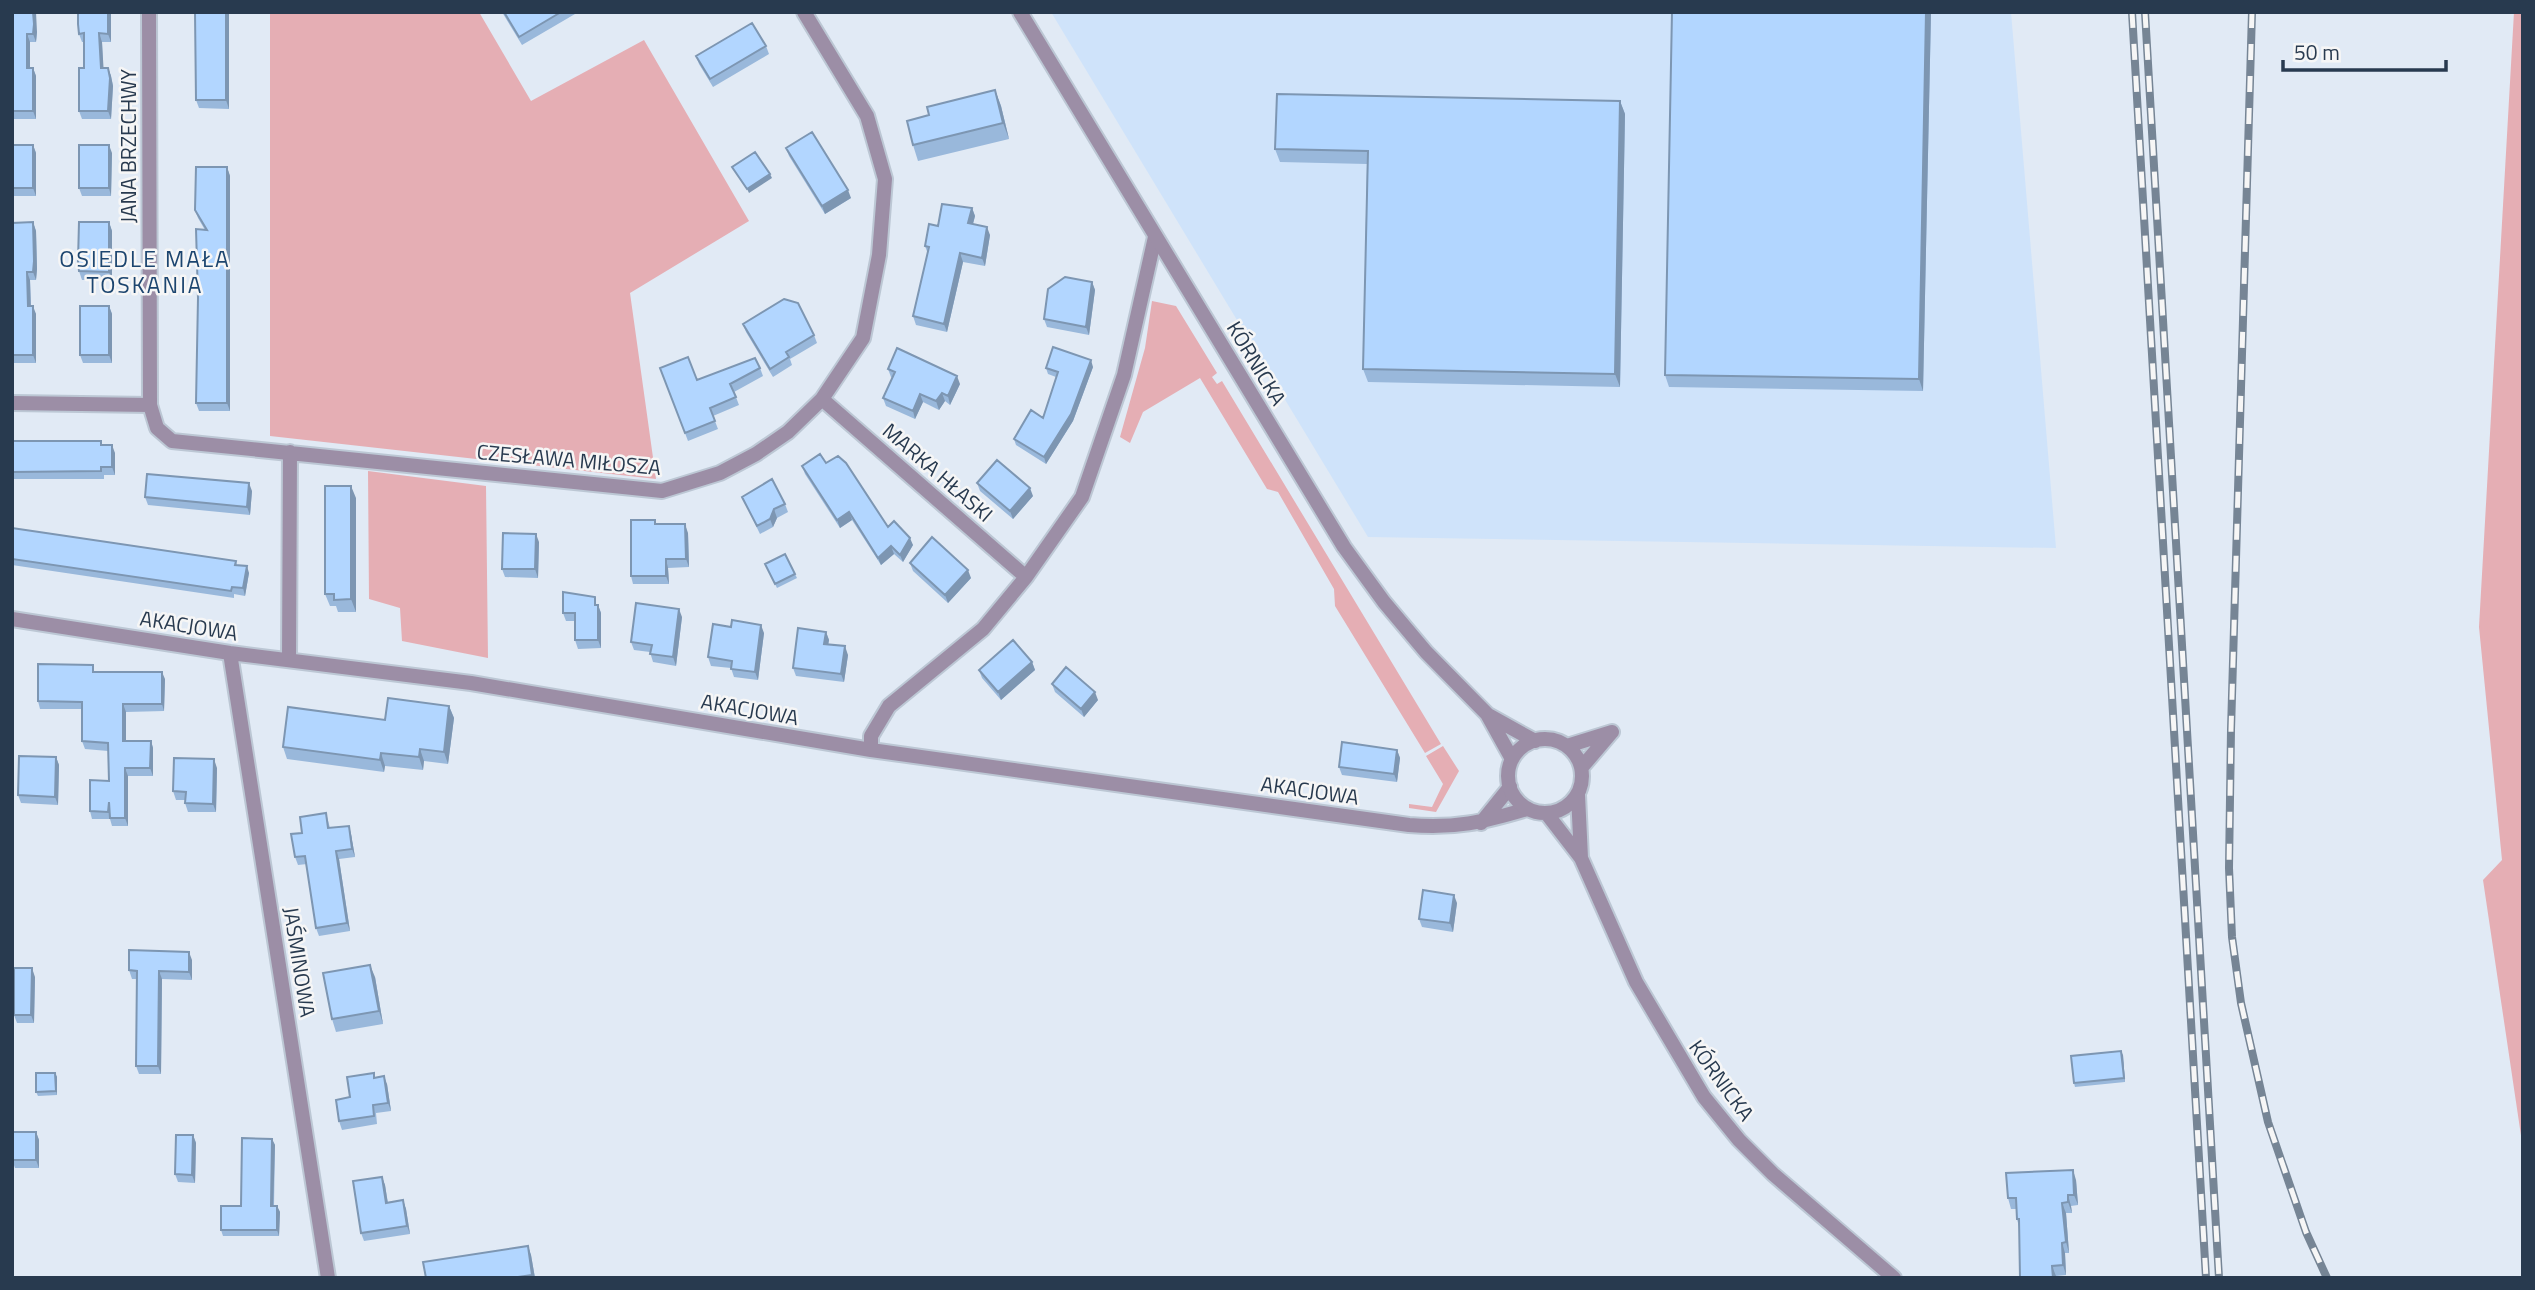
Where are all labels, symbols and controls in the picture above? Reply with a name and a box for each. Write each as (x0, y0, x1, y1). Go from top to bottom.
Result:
scale bar (2283, 28, 2446, 72)
text: 50 m (2294, 36, 2340, 68)
street label: JANA BRZECHWY (112, 68, 144, 223)
district label: OSIEDLE MAŁA TOSKANIA (59, 241, 231, 302)
street label: KÓRNICKA (1219, 315, 1295, 412)
street label: MARKA HŁASKI (876, 415, 1000, 529)
street label: CZESŁAWA MIŁOSZA (476, 435, 663, 483)
street label: AKACJOWA (138, 601, 241, 649)
street label: AKACJOWA (699, 685, 802, 733)
street label: AKACJOWA (1259, 767, 1362, 813)
street label: JAŚMINOWA (275, 905, 325, 1020)
street label: KÓRNICKA (1682, 1033, 1763, 1128)

